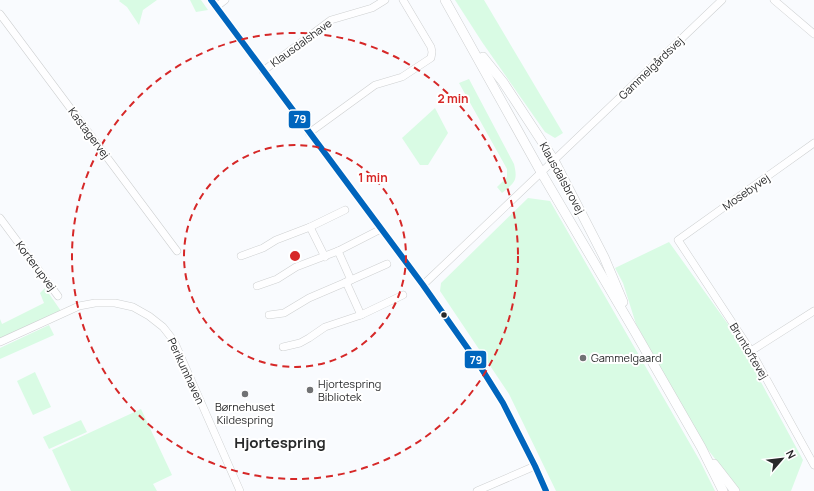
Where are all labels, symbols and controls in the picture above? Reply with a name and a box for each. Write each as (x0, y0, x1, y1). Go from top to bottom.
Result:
street label: Klausdalshave (267, 15, 335, 70)
street label: Gammelgårdsvej (615, 33, 686, 102)
text: 2 min (437, 90, 469, 107)
street label: Kastagervej (65, 104, 114, 161)
line badge: 79 (288, 110, 311, 129)
text: 79 (294, 111, 307, 126)
street label: Klausdalsbrovej (537, 139, 588, 216)
text: 1 min (358, 169, 388, 186)
street label: Mosebyvej (719, 170, 772, 213)
street label: Korterupvej (13, 238, 60, 294)
centre of rings (288, 249, 302, 263)
unlabelled marker (439, 310, 449, 320)
street label: Bruntoftevej (727, 320, 772, 382)
street label: Perikumhaven (165, 335, 208, 406)
line badge: 79 (464, 350, 487, 369)
place label: Gammelgaard (591, 350, 662, 365)
text: 79 (470, 352, 483, 367)
marker: Gammelgaard (578, 353, 588, 363)
place label: Hjortespring Bibliotek (318, 376, 381, 404)
marker: Hjortespring Bibliotek (305, 385, 315, 395)
marker: Børnehuset Kildespring (240, 389, 250, 399)
place label: Børnehuset Kildespring (215, 399, 275, 427)
district label: Hjortespring (234, 432, 326, 453)
north arrow (762, 439, 802, 479)
text: N (783, 447, 800, 461)

